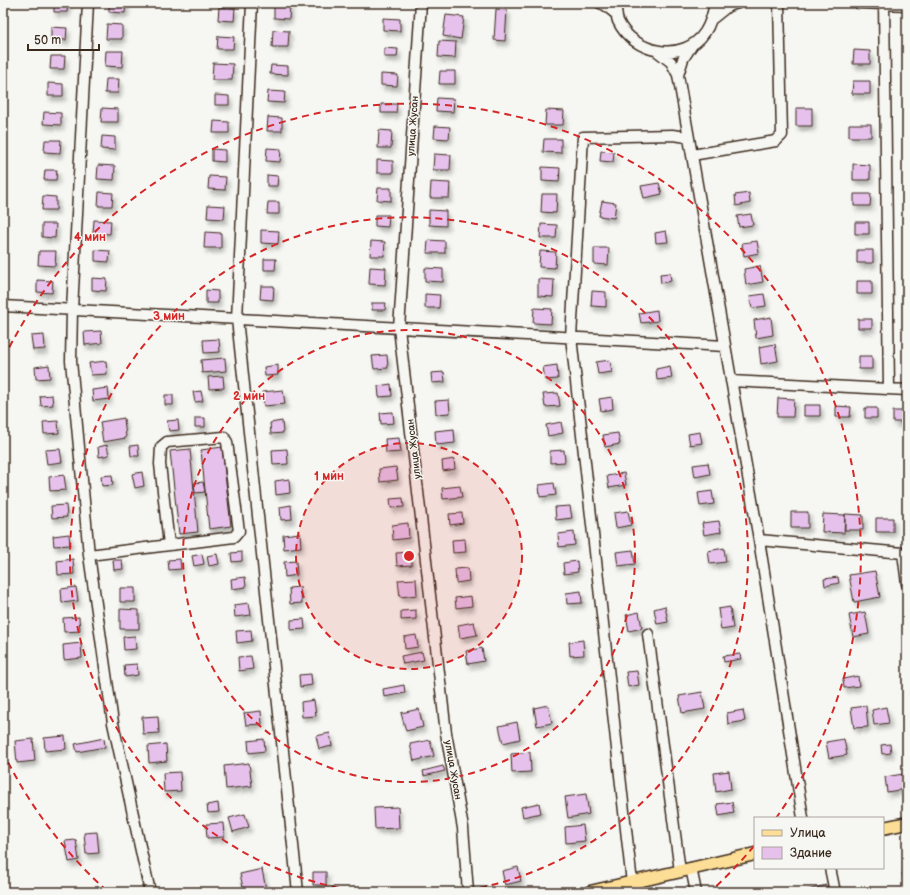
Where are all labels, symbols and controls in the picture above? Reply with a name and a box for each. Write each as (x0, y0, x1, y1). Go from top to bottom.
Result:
scale bar (28, 26, 99, 52)
text: 50 m (34, 33, 61, 48)
street label: улица Жусан (405, 96, 421, 156)
text: 4 мин (74, 230, 106, 245)
text: 3 мин (153, 309, 185, 324)
text: 2 мин (233, 389, 265, 404)
street label: улица Жусан (404, 418, 424, 480)
text: 1 мин (314, 469, 344, 484)
centre of rings (402, 549, 416, 563)
street label: улица Жусан (442, 739, 464, 801)
legend (754, 817, 884, 869)
text: Улица (790, 826, 826, 841)
text: Здание (790, 846, 832, 861)

